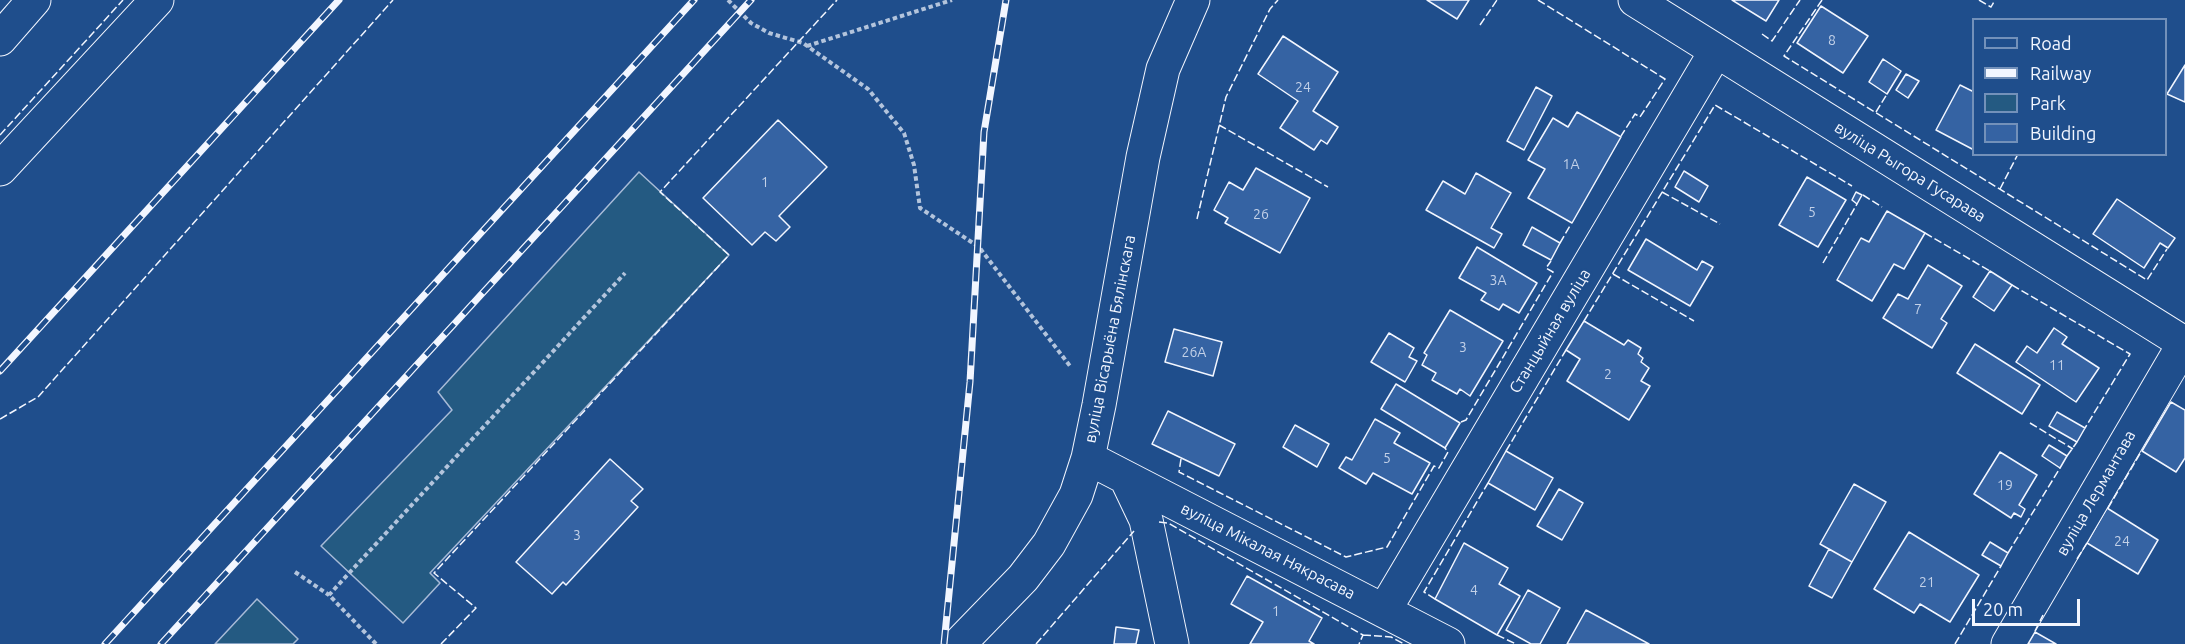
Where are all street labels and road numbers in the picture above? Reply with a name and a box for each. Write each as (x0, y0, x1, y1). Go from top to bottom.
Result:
street label: вуліца Рыгора Гусарава (1831, 118, 1989, 226)
street label: вуліца Вісарыёна Бялінскага (1080, 233, 1140, 445)
street label: Станцыйная вуліца (1505, 265, 1595, 397)
street label: вуліца Лермантава (2052, 427, 2140, 559)
street label: вуліца Мікалая Някрасава (1178, 499, 1358, 603)

